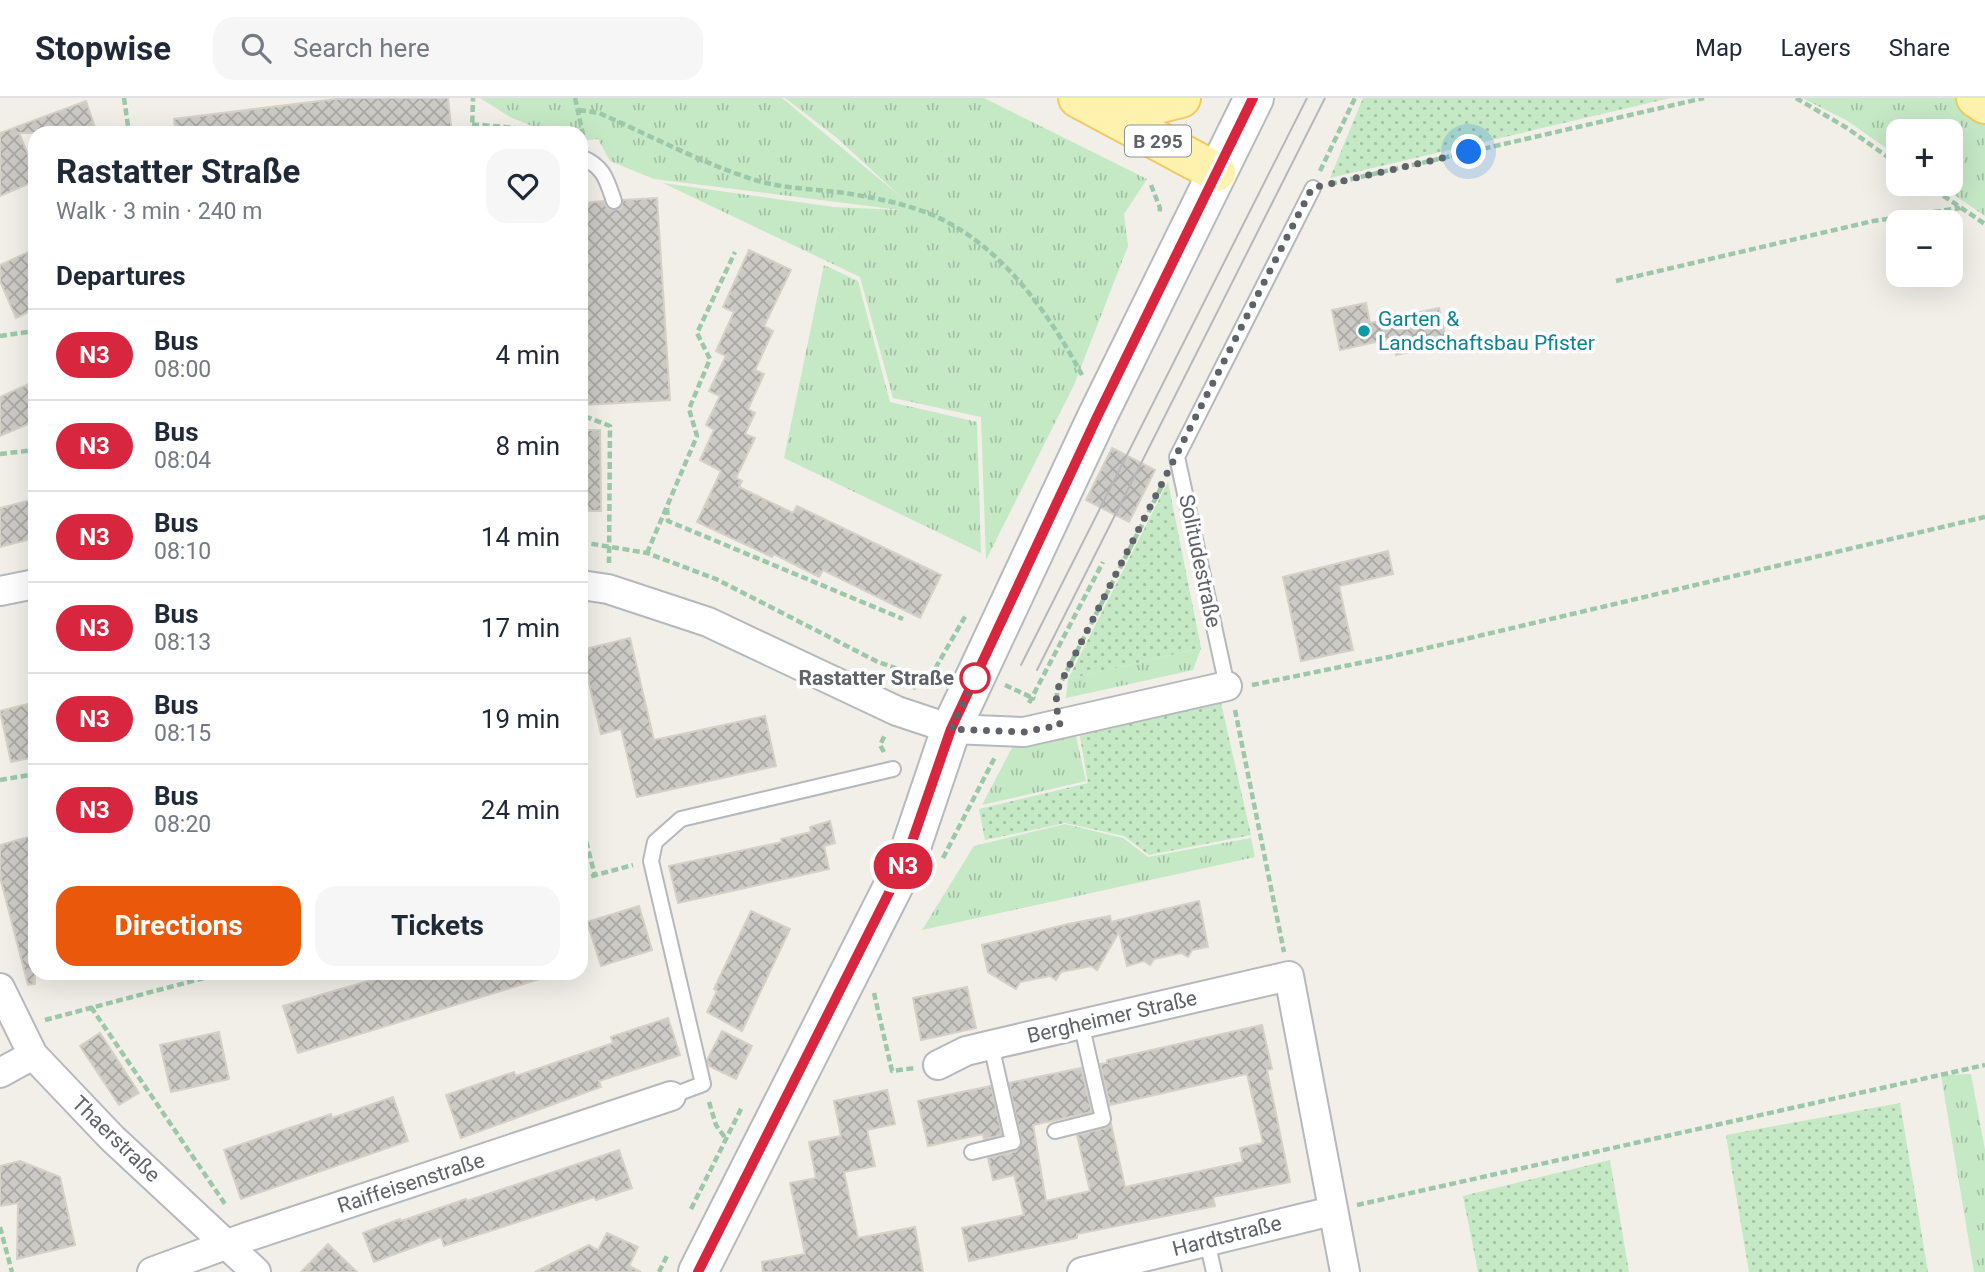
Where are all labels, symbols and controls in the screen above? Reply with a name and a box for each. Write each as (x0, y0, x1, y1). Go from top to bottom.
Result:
search box (213, 17, 703, 80)
text: Stopwise (35, 29, 171, 68)
icon: search (237, 29, 275, 67)
text: Search here (293, 33, 430, 63)
text: Map (1695, 34, 1743, 62)
text: Layers (1781, 34, 1851, 62)
text: Share (1889, 34, 1950, 62)
map controls (1886, 119, 1963, 287)
button: + (1886, 119, 1963, 196)
road number: B 295 (1125, 126, 1191, 156)
your location (1451, 134, 1486, 169)
button: heart (486, 149, 560, 223)
text: Rastatter Straße (56, 152, 300, 191)
text: Walk · 3 min · 240 m (56, 198, 262, 225)
button: − (1886, 210, 1963, 287)
text: Departures (56, 261, 186, 291)
place label: Garten & Landschaftsbau Pfister (1378, 307, 1595, 355)
marker: Garten & Landschaftsbau Pfister (1356, 323, 1372, 339)
text: Bus (154, 326, 199, 356)
text: 4 min (495, 340, 560, 370)
text: N3 (79, 341, 110, 369)
text: 08:00 (154, 356, 211, 383)
text: Bus (154, 417, 199, 447)
text: 8 min (495, 431, 560, 461)
text: N3 (79, 432, 110, 460)
text: 08:04 (154, 447, 211, 474)
street label: Solitudestraße (1174, 492, 1226, 630)
text: Bus (154, 508, 199, 538)
text: 14 min (481, 522, 560, 552)
text: N3 (79, 523, 110, 551)
text: 08:10 (154, 538, 211, 565)
text: Bus (154, 599, 199, 629)
text: 17 min (481, 613, 560, 643)
text: N3 (79, 614, 110, 642)
text: 08:13 (154, 629, 211, 656)
marker: Rastatter Straße (960, 663, 990, 693)
place label: Rastatter Straße (798, 666, 954, 690)
text: Bus (154, 690, 199, 720)
text: 19 min (481, 704, 560, 734)
text: N3 (79, 705, 110, 733)
text: 08:15 (154, 720, 211, 747)
text: Bus (154, 781, 199, 811)
text: 24 min (481, 795, 560, 825)
text: N3 (79, 796, 110, 824)
text: 08:20 (154, 811, 211, 838)
line badge: N3 (872, 843, 934, 889)
text: N3 (888, 852, 918, 880)
button: Directions (56, 886, 301, 966)
button: Tickets (315, 886, 560, 966)
street label: Bergheimer Straße (1025, 986, 1199, 1048)
street label: Thaerstraße (67, 1091, 165, 1187)
street label: Raiffeisenstraße (334, 1148, 488, 1218)
street label: Hardtstraße (1170, 1211, 1284, 1261)

